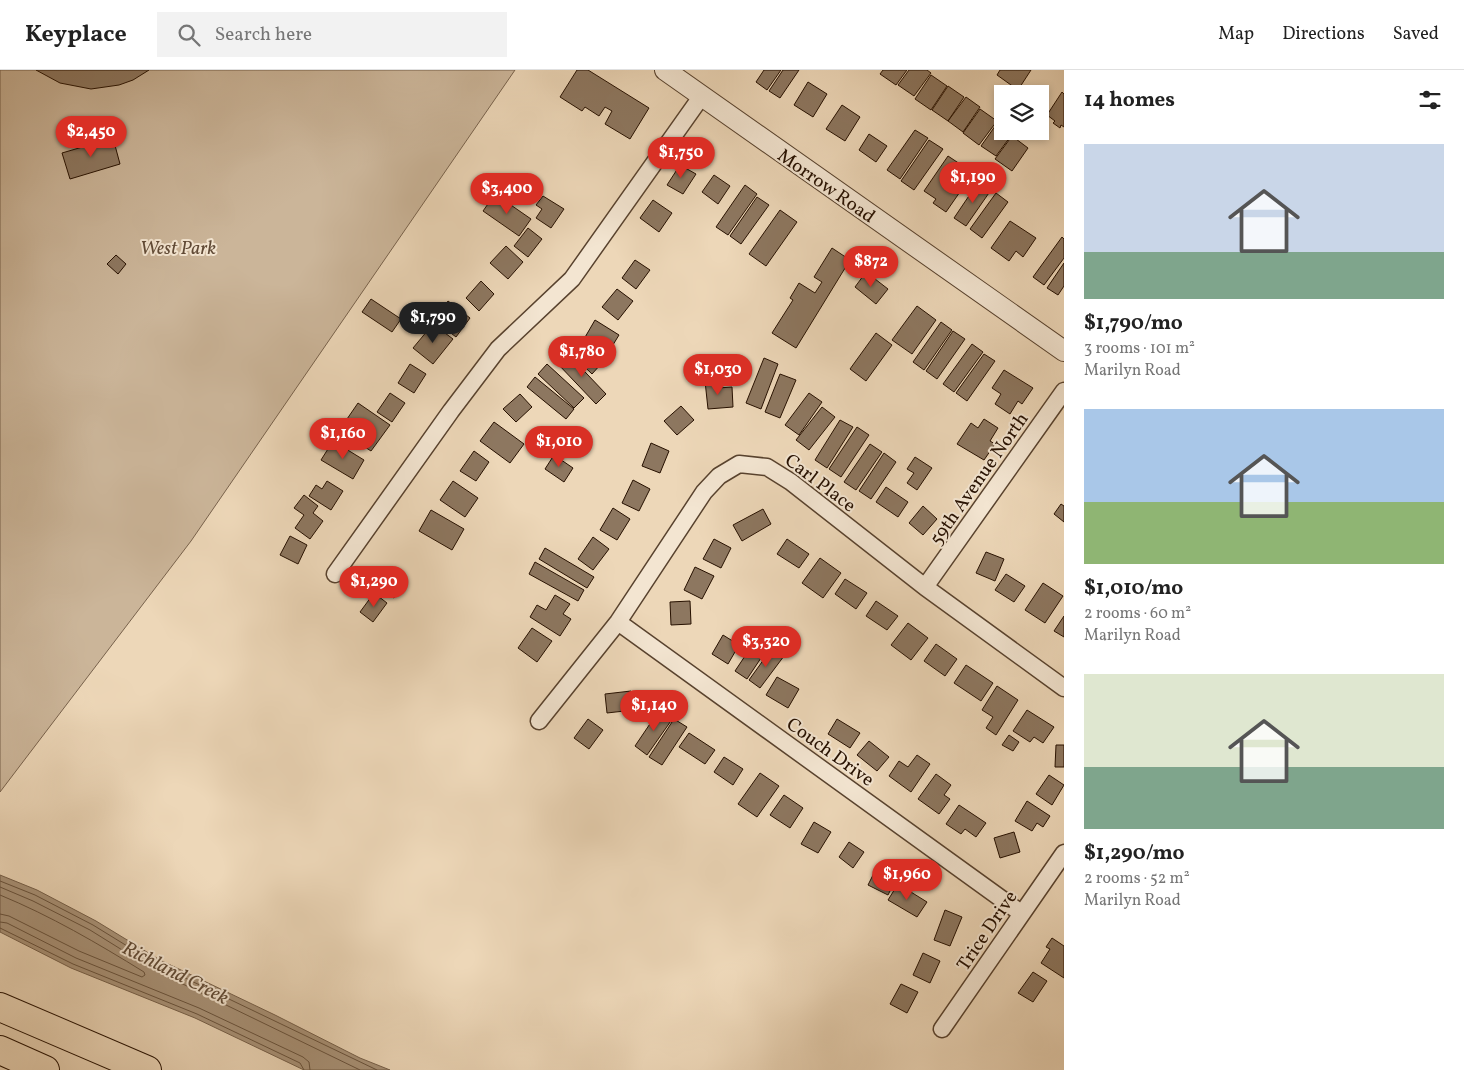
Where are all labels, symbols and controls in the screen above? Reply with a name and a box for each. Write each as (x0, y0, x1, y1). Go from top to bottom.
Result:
search box (157, 12, 507, 57)
text: Keyplace (25, 18, 127, 52)
icon: search (175, 21, 203, 49)
text: Search here (215, 22, 312, 48)
text: Map (1218, 22, 1254, 47)
text: Directions (1282, 22, 1365, 47)
text: Saved (1393, 22, 1439, 47)
map controls (994, 85, 1049, 140)
button: layers (994, 85, 1049, 140)
text: 14 homes (1084, 86, 1175, 115)
icon: filters (1416, 86, 1444, 114)
pin: $2,450 (50, 116, 132, 158)
text: $2,450 (67, 121, 115, 143)
pin: $1,750 (640, 136, 722, 179)
text: $1,750 (659, 142, 703, 164)
street label: Morrow Road (772, 143, 880, 230)
pin: $1,190 (932, 162, 1014, 204)
text: $1,190 (950, 167, 996, 189)
pin: $3,400 (466, 172, 548, 215)
icon: home (1219, 176, 1309, 266)
text: $3,400 (482, 178, 532, 200)
park label: West Park (140, 236, 216, 262)
pin: $872 (841, 246, 901, 288)
text: $872 (854, 251, 888, 273)
pin: $1,790 (392, 302, 474, 344)
text: $1,790 (410, 307, 456, 329)
text: $1,790/mo (1084, 309, 1183, 338)
pin: $1,780 (541, 336, 623, 378)
text: 3 rooms · 101 m² (1084, 338, 1195, 360)
text: $1,780 (559, 341, 605, 363)
pin: $1,030 (677, 354, 759, 396)
text: $1,030 (694, 359, 742, 381)
text: Marilyn Road (1084, 360, 1181, 382)
street label: 59th Avenue North (924, 408, 1035, 551)
pin: $1,160 (302, 418, 384, 460)
text: $1,160 (320, 423, 366, 445)
pin: $1,010 (518, 426, 600, 468)
text: $1,010 (536, 431, 582, 453)
icon: home (1219, 441, 1309, 531)
street label: Carl Place (779, 448, 861, 519)
pin: $1,290 (333, 566, 415, 608)
text: $1,290 (350, 571, 398, 593)
text: $1,010/mo (1084, 574, 1183, 603)
text: 2 rooms · 60 m² (1084, 603, 1191, 625)
text: Marilyn Road (1084, 625, 1181, 647)
pin: $3,320 (725, 626, 807, 668)
text: $3,320 (742, 631, 790, 653)
pin: $1,140 (613, 690, 695, 732)
text: $1,140 (631, 695, 677, 717)
icon: home (1219, 706, 1309, 796)
street label: Couch Drive (781, 712, 879, 793)
text: $1,290/mo (1084, 839, 1185, 868)
pin: $1,960 (866, 858, 948, 901)
text: $1,960 (883, 864, 931, 886)
text: 2 rooms · 52 m² (1084, 868, 1190, 890)
street label: Trice Drive (951, 886, 1024, 976)
text: Marilyn Road (1084, 890, 1181, 912)
water label: Richland Creek (117, 935, 233, 1013)

